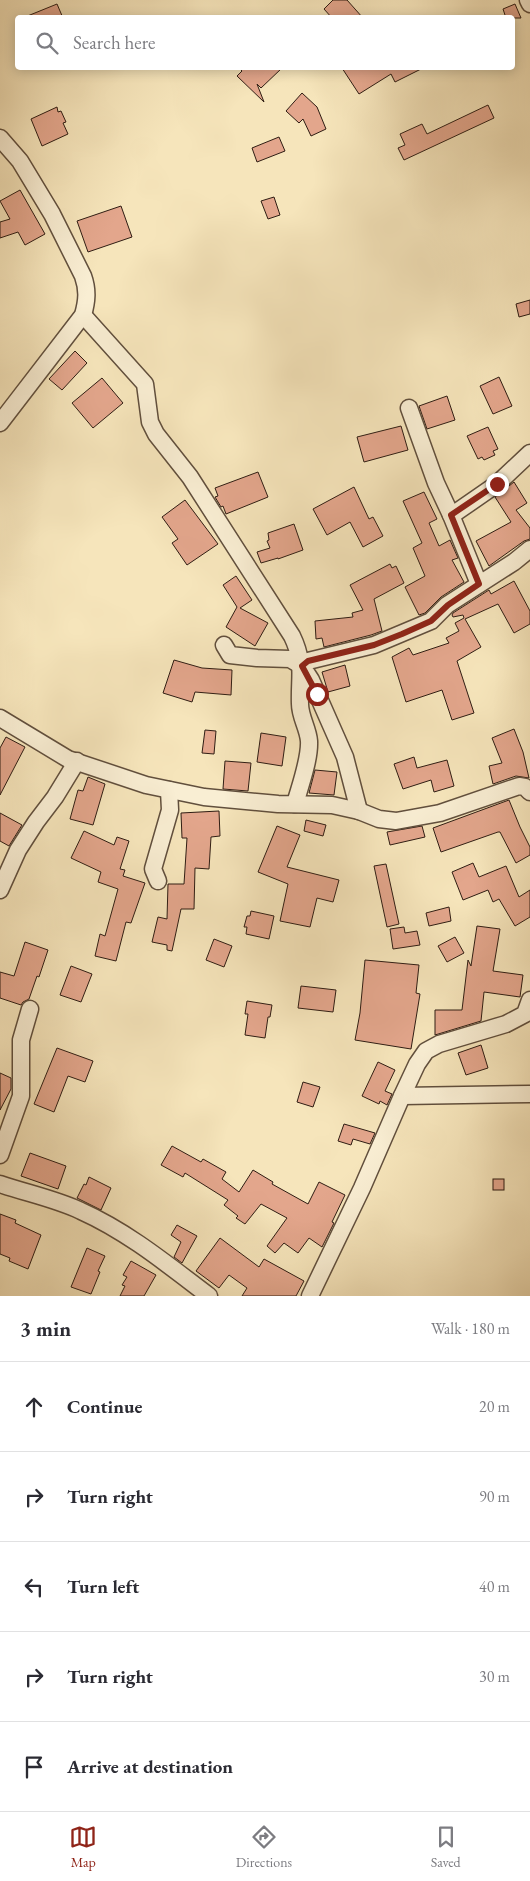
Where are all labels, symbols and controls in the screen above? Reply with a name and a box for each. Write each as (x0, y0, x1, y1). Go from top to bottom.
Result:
search box (15, 15, 515, 70)
icon: search (33, 29, 61, 57)
text: Search here (73, 30, 155, 55)
route end (486, 473, 509, 496)
route start (306, 683, 329, 706)
text: 3 min (20, 1315, 71, 1342)
text: Walk · 180 m (431, 1318, 510, 1339)
icon: ahead (20, 1393, 48, 1421)
text: Continue (67, 1394, 142, 1419)
text: 20 m (479, 1396, 510, 1417)
icon: right (20, 1483, 48, 1511)
text: Turn right (67, 1484, 153, 1509)
text: 90 m (479, 1486, 510, 1507)
icon: left (20, 1573, 48, 1601)
text: Turn left (67, 1574, 139, 1599)
text: 40 m (479, 1576, 510, 1597)
icon: right (20, 1663, 48, 1691)
text: Turn right (67, 1664, 153, 1689)
text: 30 m (479, 1666, 510, 1687)
icon: arrive (20, 1753, 48, 1781)
text: Arrive at destination (67, 1754, 233, 1779)
tab: Map (69, 1823, 97, 1871)
tab: Directions (236, 1823, 292, 1871)
tab: Saved (431, 1823, 461, 1871)

